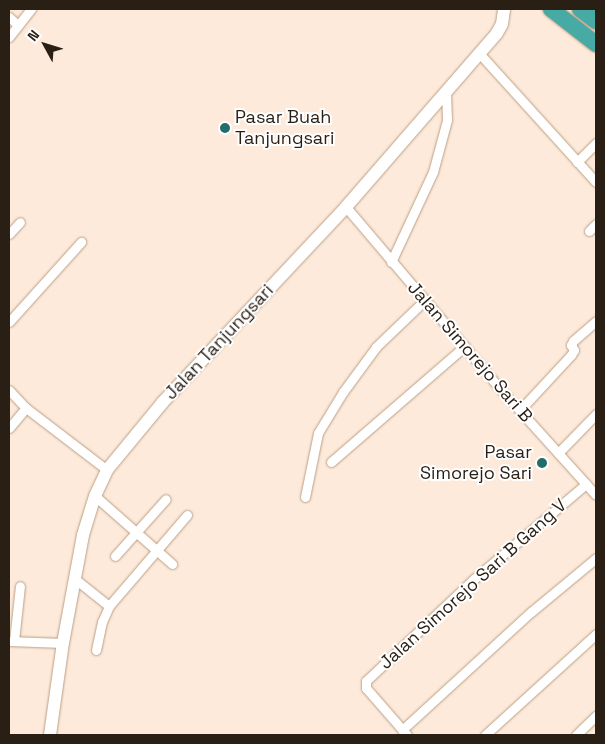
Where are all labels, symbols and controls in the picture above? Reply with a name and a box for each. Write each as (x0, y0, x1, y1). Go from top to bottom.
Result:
north arrow (20, 20, 70, 70)
text: N (23, 26, 43, 45)
place label: Pasar Buah Tanjungsari (235, 107, 334, 150)
marker: Pasar Buah Tanjungsari (219, 122, 231, 134)
street label: Jalan Simorejo Sari B (403, 277, 537, 427)
street label: Jalan Tanjungsari (160, 280, 278, 404)
place label: Pasar Simorejo Sari (420, 442, 532, 484)
marker: Pasar Simorejo Sari (536, 457, 548, 469)
street label: Jalan Simorejo Sari B Gang V (375, 494, 571, 674)

